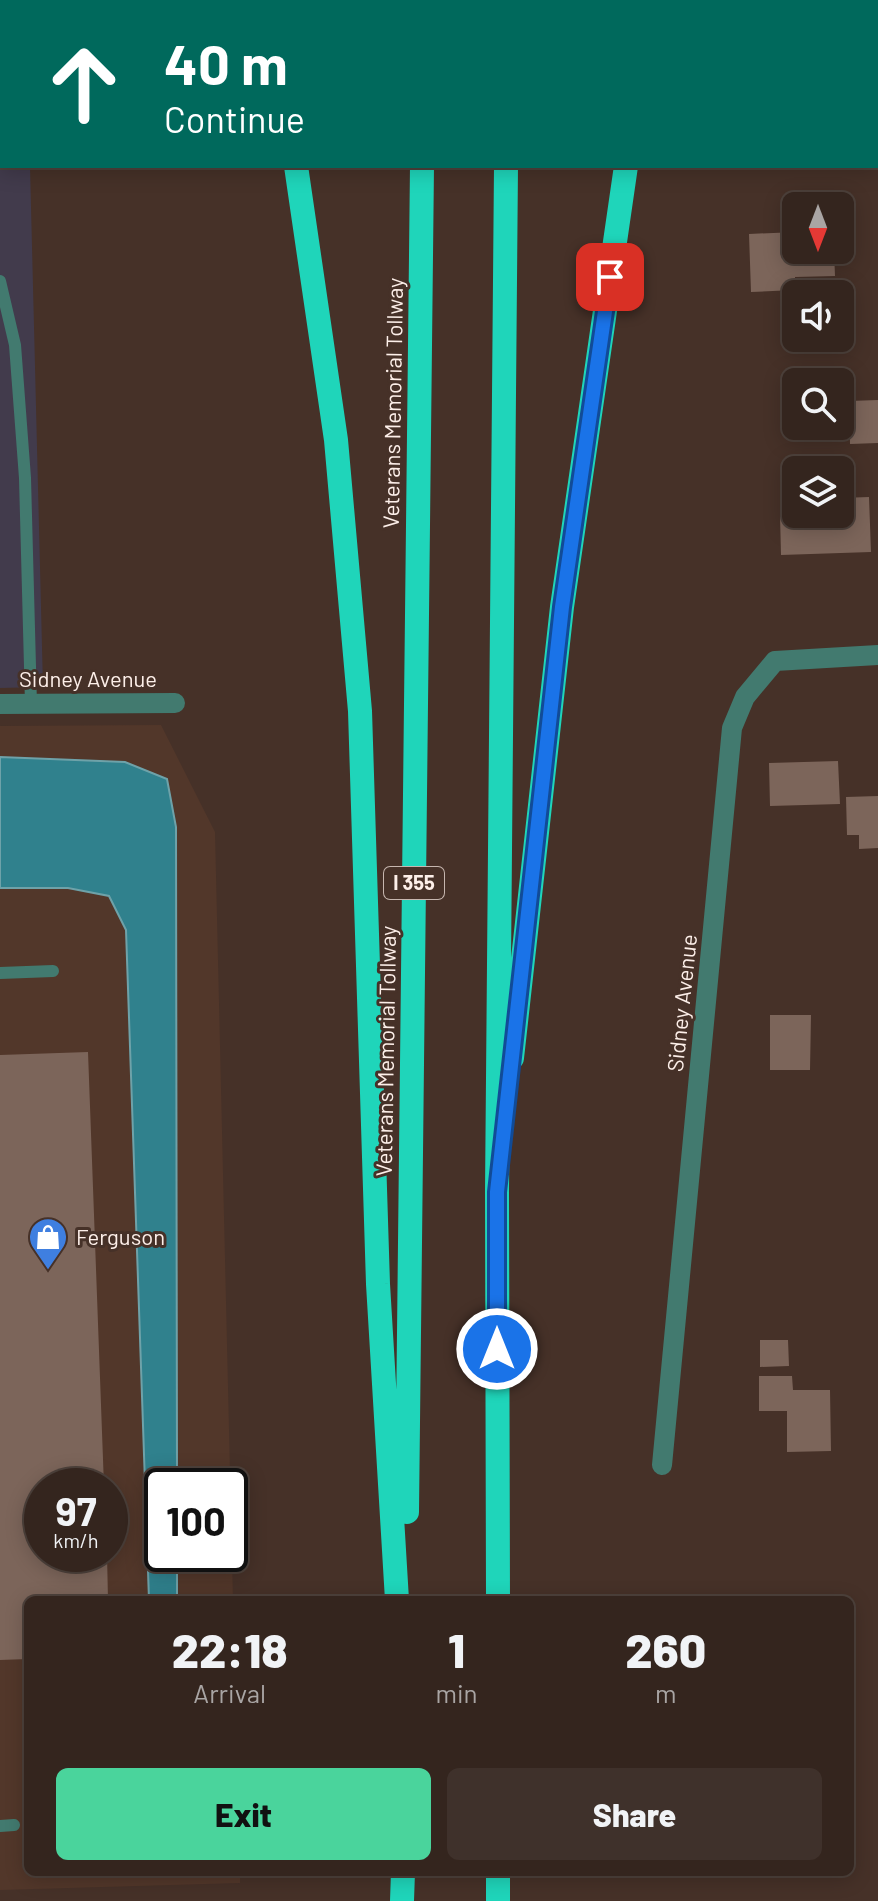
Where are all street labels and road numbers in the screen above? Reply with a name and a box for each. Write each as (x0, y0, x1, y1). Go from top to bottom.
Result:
street label: Veterans Memorial Tollway (377, 277, 407, 529)
street label: Sidney Avenue (19, 665, 157, 691)
road number: I 355 (384, 867, 444, 899)
street label: Veterans Memorial Tollway (370, 925, 400, 1177)
street label: Sidney Avenue (661, 933, 701, 1073)

